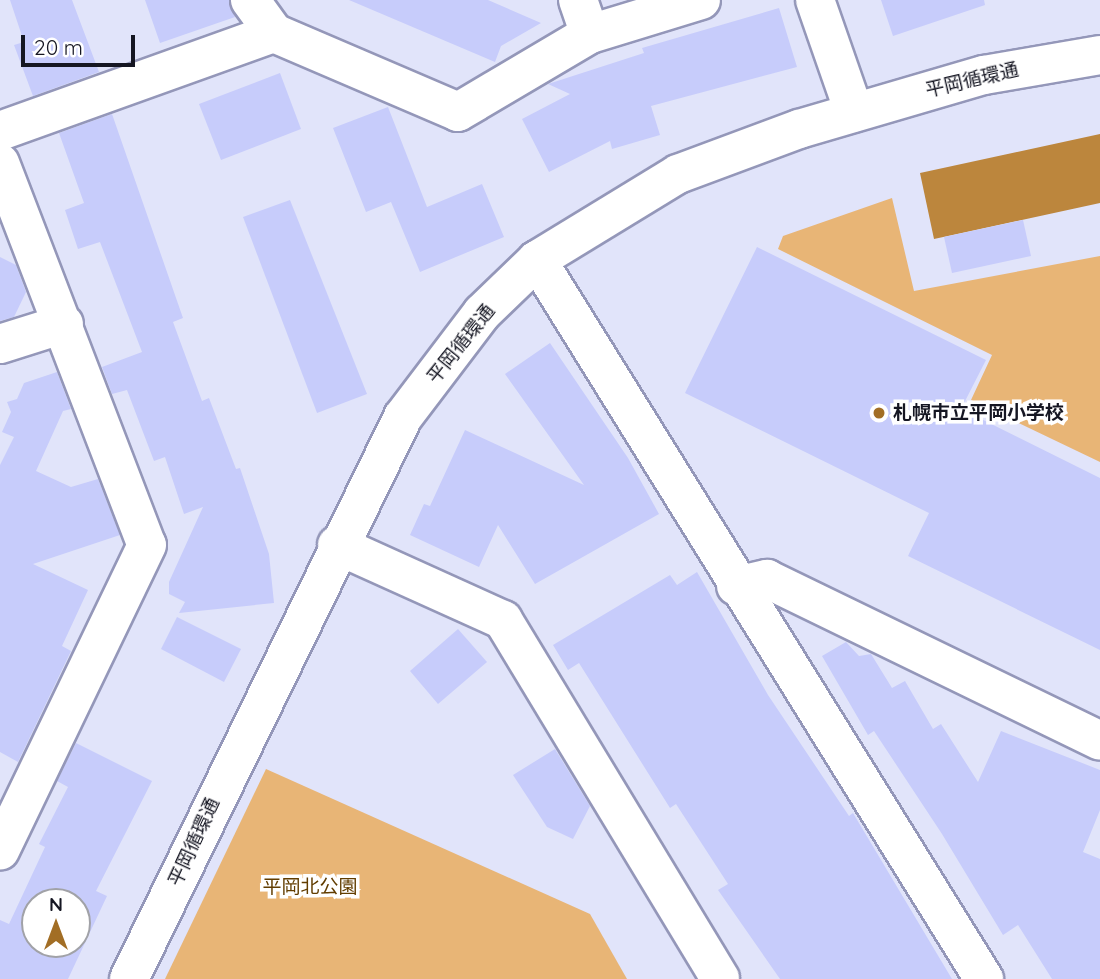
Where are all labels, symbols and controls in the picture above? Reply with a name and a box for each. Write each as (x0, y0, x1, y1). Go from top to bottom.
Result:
scale bar (24, 21, 138, 65)
text: 20 m (34, 34, 83, 60)
street label: 平岡循環通 (923, 58, 1021, 102)
street label: 平岡循環通 (422, 300, 500, 388)
place label: 札幌市立平岡小学校 (893, 402, 1064, 424)
marker: 札幌市立平岡小学校 (871, 405, 887, 421)
street label: 平岡循環通 (164, 794, 224, 890)
park label: 平岡北公園 (263, 876, 357, 898)
north arrow (21, 888, 91, 958)
text: N (49, 892, 63, 916)

